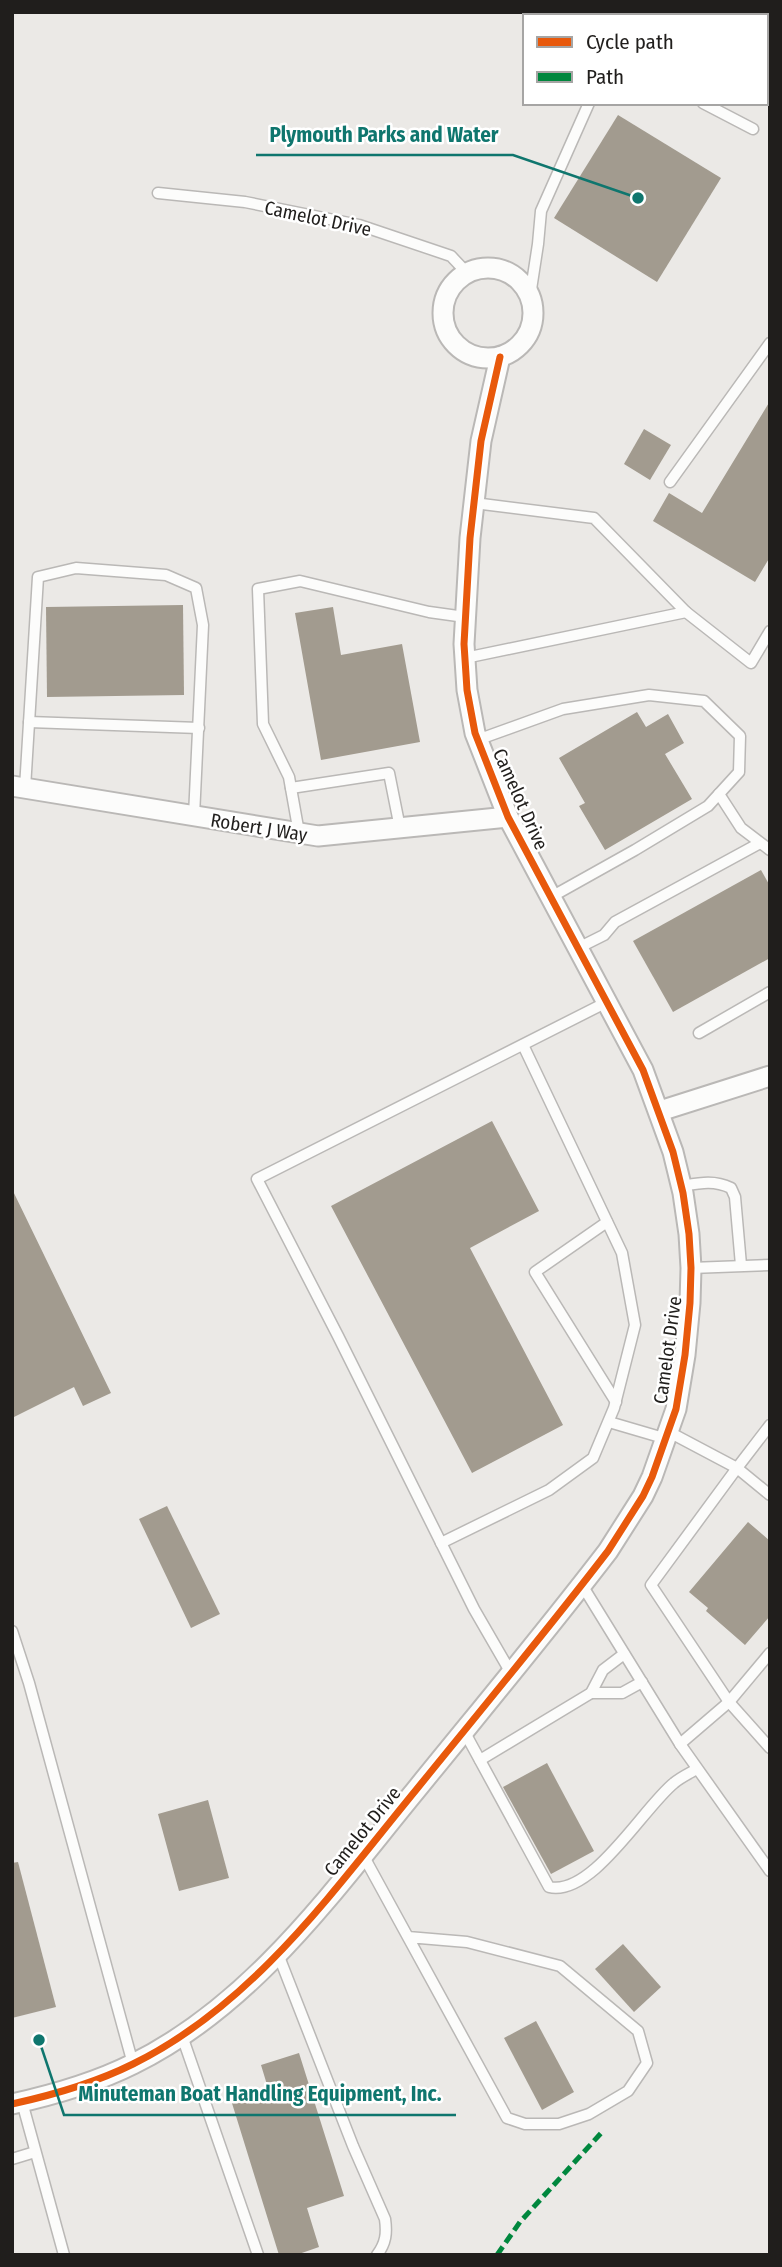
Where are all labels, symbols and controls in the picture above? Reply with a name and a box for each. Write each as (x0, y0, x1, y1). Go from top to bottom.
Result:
legend (523, 14, 768, 105)
text: Cycle path (586, 29, 674, 55)
text: Path (586, 64, 624, 90)
callout: Plymouth Parks and Water (256, 113, 513, 155)
text: Plymouth Parks and Water (270, 122, 499, 148)
street label: Camelot Drive (262, 196, 373, 241)
street label: Camelot Drive (488, 745, 553, 853)
street label: Robert J Way (209, 808, 309, 847)
street label: Camelot Drive (649, 1295, 686, 1405)
street label: Camelot Drive (319, 1782, 405, 1881)
callout: Minuteman Boat Handling Equipment, Inc. (64, 2073, 456, 2115)
text: Minuteman Boat Handling Equipment, Inc. (78, 2081, 442, 2107)

